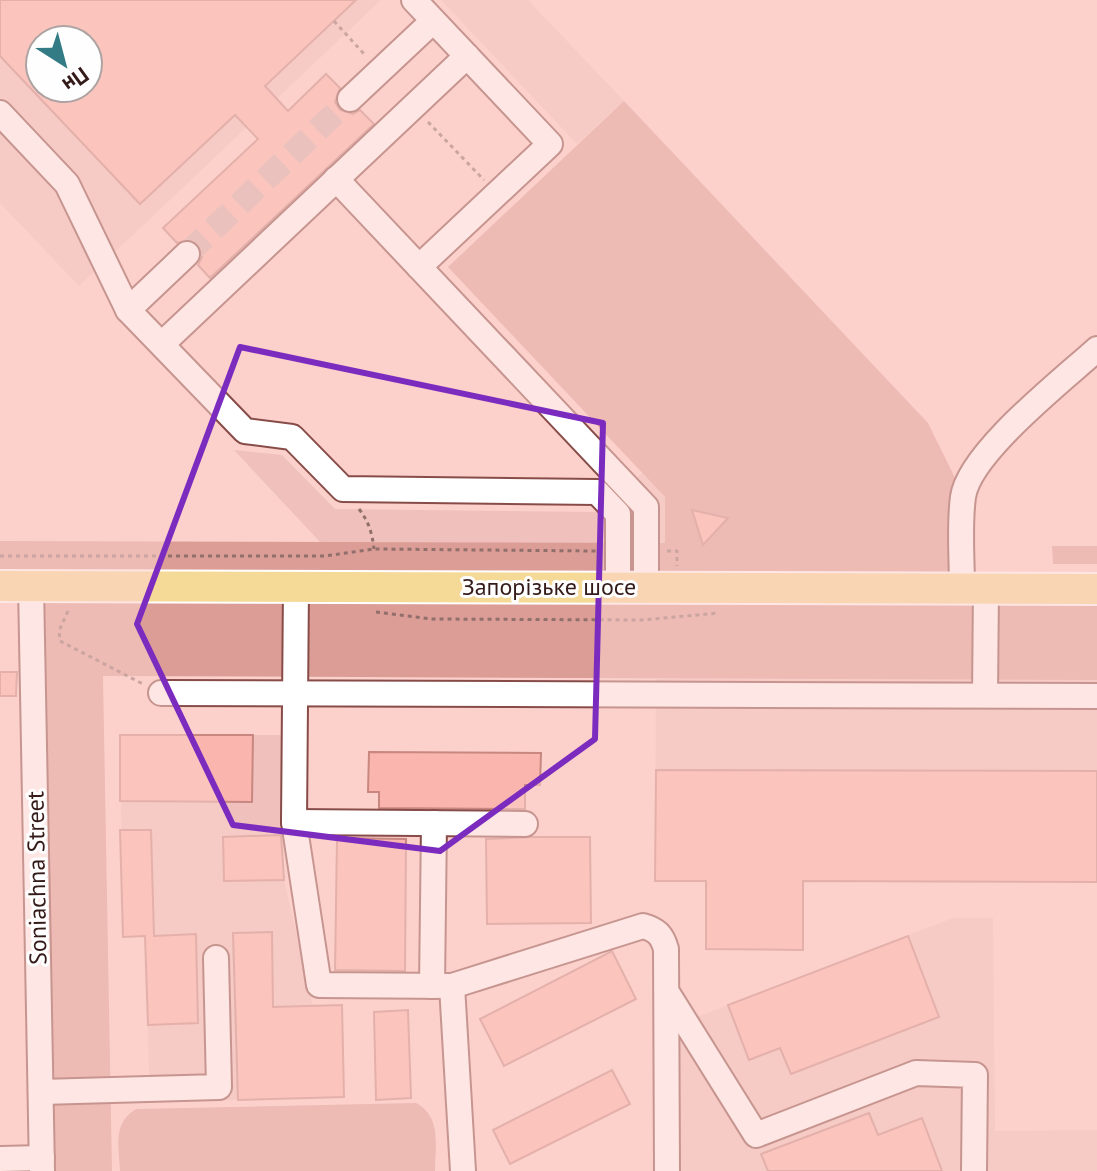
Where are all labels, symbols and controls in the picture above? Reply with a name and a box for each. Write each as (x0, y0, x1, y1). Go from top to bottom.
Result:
north arrow (24, 24, 104, 104)
text: Пн (57, 61, 94, 99)
street label: Запорізьке шосе (462, 571, 636, 602)
street label: Soniachna Street (19, 791, 54, 965)

